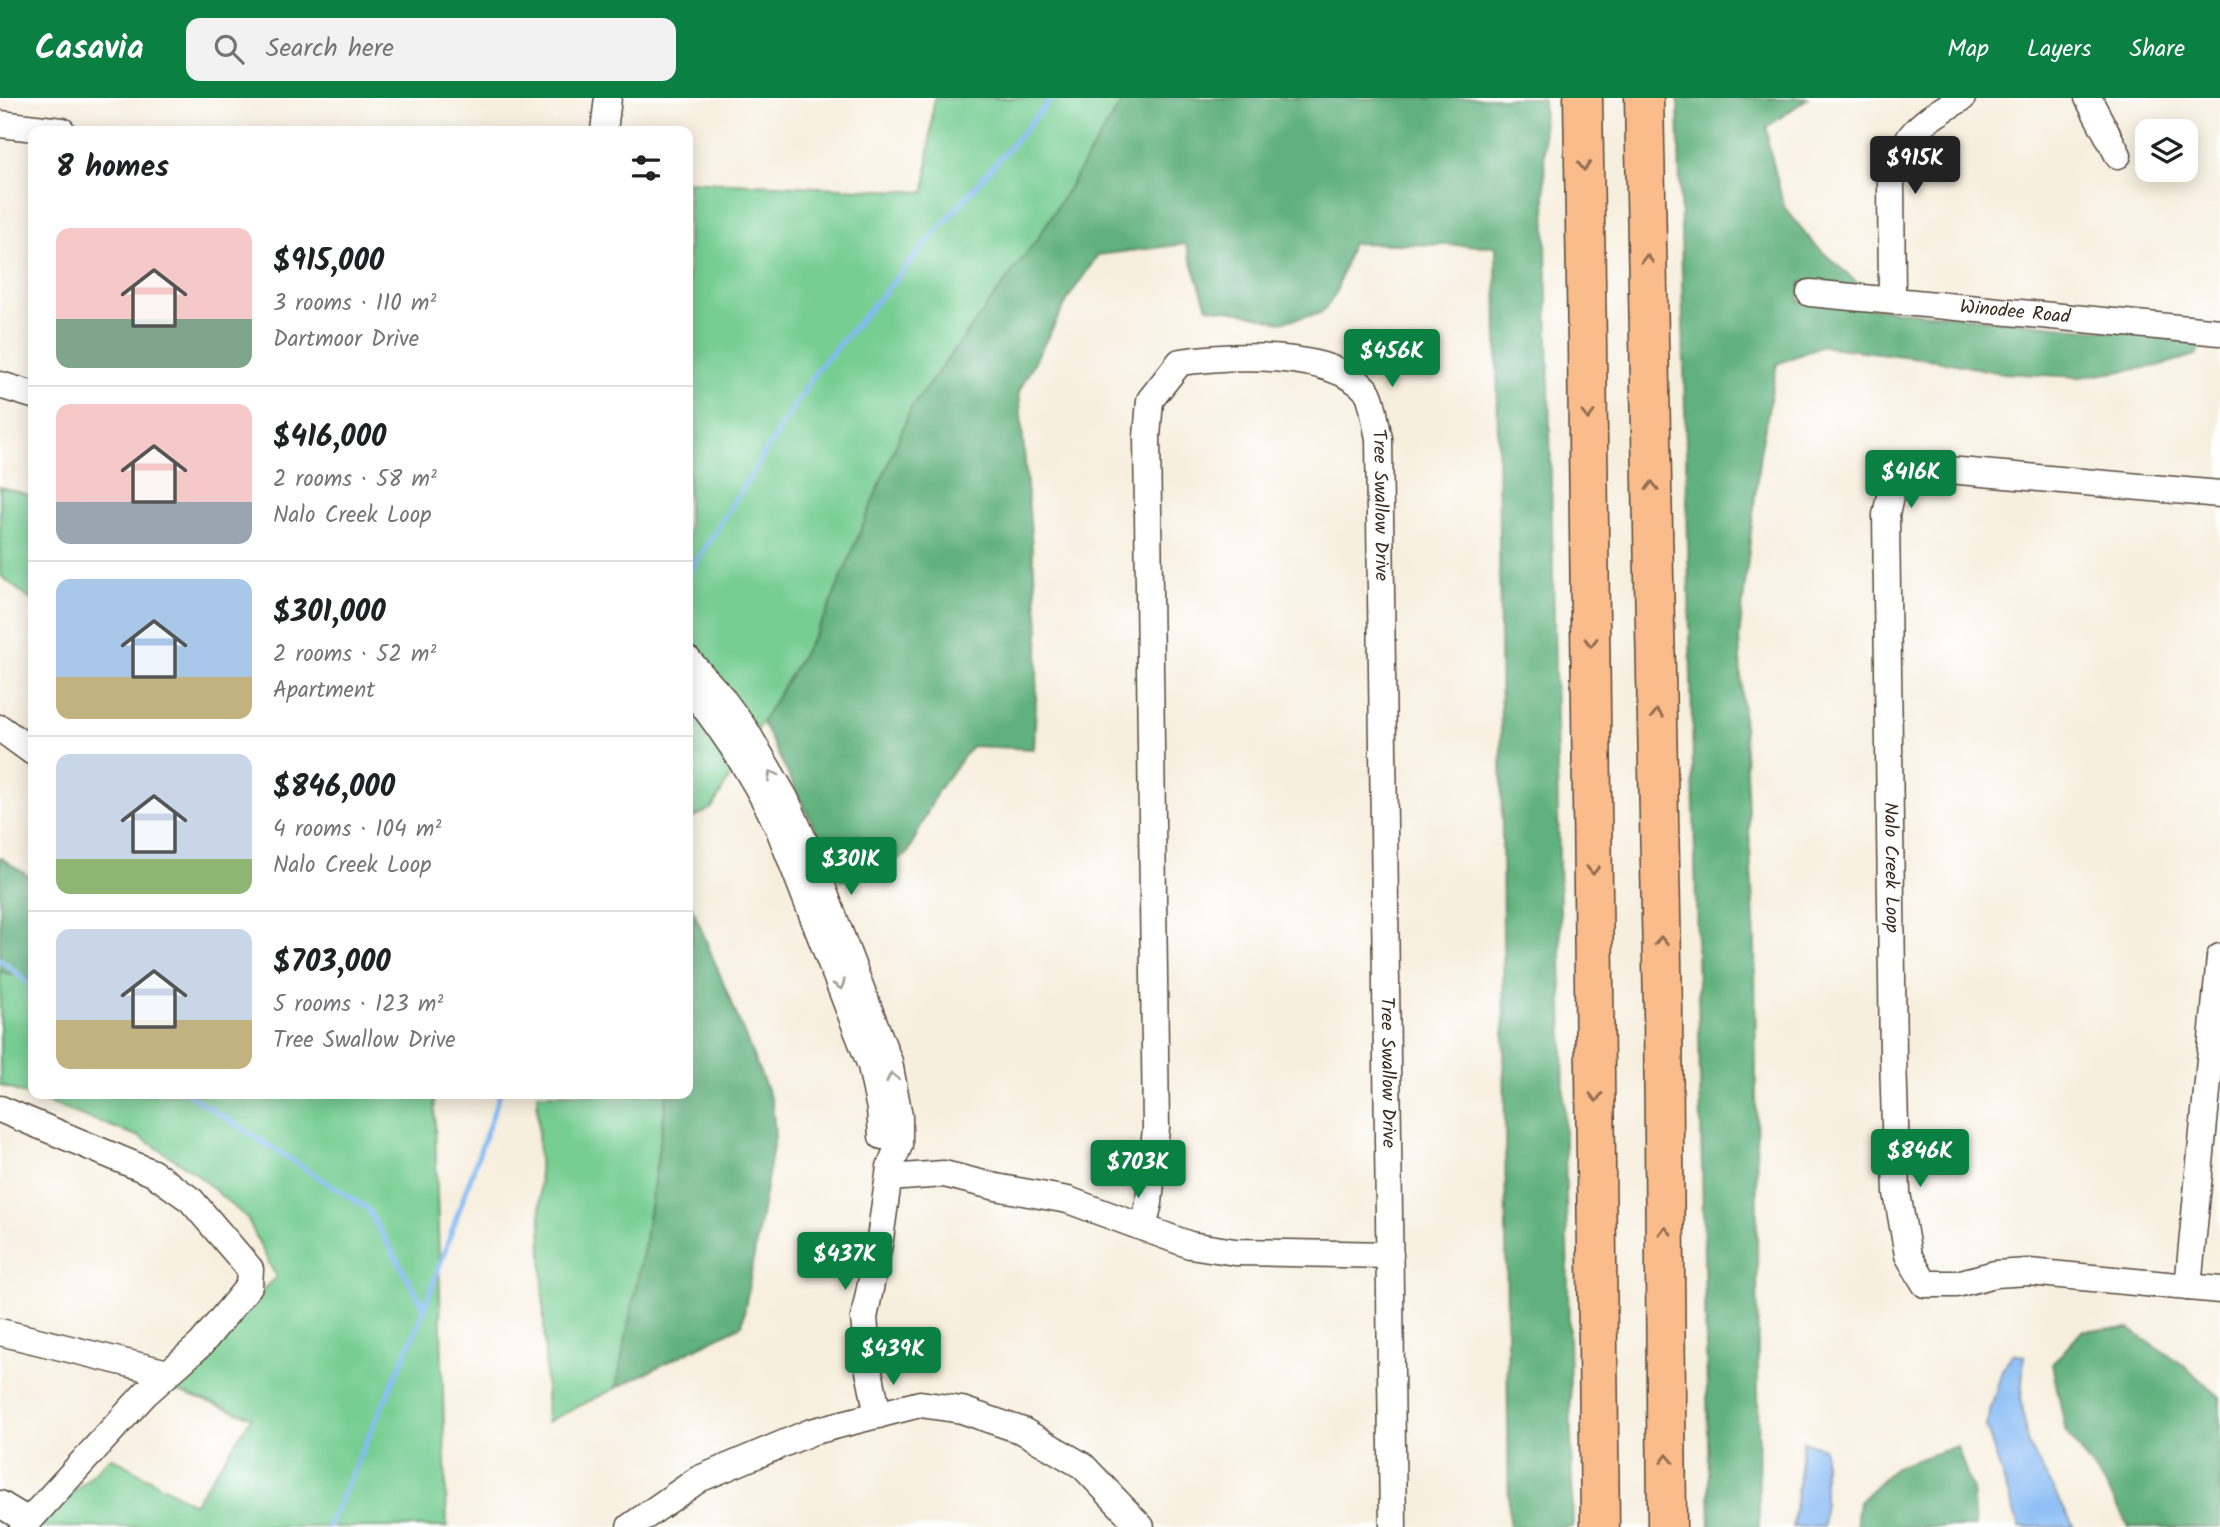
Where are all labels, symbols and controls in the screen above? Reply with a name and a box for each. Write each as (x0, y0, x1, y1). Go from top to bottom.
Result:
search box (186, 18, 676, 81)
text: Casavia (35, 23, 144, 76)
text: Search here (266, 28, 394, 70)
icon: search (210, 30, 248, 68)
text: Map (1947, 30, 1989, 69)
text: Layers (2027, 30, 2091, 69)
text: Share (2129, 30, 2185, 69)
map controls (2135, 119, 2198, 182)
button: layers (2135, 119, 2198, 182)
pin: $915K (1866, 136, 1964, 196)
text: $915K (1886, 141, 1944, 177)
text: 8 homes (56, 144, 169, 192)
icon: filters (627, 149, 665, 187)
one-way arrow (1576, 161, 1592, 172)
text: $915,000 (273, 238, 384, 286)
one-way arrow (1640, 253, 1655, 264)
icon: home (112, 256, 196, 340)
text: 3 rooms · 110 m² (273, 286, 436, 322)
street label: Winodee Road (1959, 292, 2072, 333)
text: Dartmoor Drive (273, 322, 419, 358)
pin: $456K (1343, 330, 1441, 389)
text: $456K (1360, 334, 1424, 370)
one-way arrow (1580, 410, 1596, 420)
text: $416,000 (273, 414, 386, 462)
street label: Tree Swallow Drive (1363, 427, 1396, 582)
icon: home (112, 432, 196, 516)
pin: $416K (1862, 450, 1960, 510)
text: $416K (1881, 455, 1941, 491)
text: 2 rooms · 58 m² (273, 462, 437, 498)
one-way arrow (1644, 480, 1660, 491)
text: Nalo Creek Loop (273, 498, 431, 534)
text: $301,000 (273, 589, 386, 637)
icon: home (112, 607, 196, 691)
text: 2 rooms · 52 m² (273, 637, 436, 673)
one-way arrow (1583, 637, 1599, 648)
text: Apartment (273, 673, 375, 709)
one-way arrow (1649, 708, 1664, 719)
text: $846,000 (273, 764, 395, 812)
one-way arrow (767, 770, 780, 782)
icon: home (112, 782, 196, 866)
street label: Nalo Creek Loop (1875, 802, 1906, 933)
text: 4 rooms · 104 m² (273, 812, 441, 848)
pin: $301K (802, 838, 900, 897)
text: $301K (822, 842, 880, 878)
text: Nalo Creek Loop (273, 848, 431, 884)
one-way arrow (1585, 865, 1601, 875)
one-way arrow (1653, 935, 1669, 946)
text: $703,000 (273, 939, 391, 987)
icon: home (112, 957, 196, 1041)
one-way arrow (831, 979, 845, 991)
text: 5 rooms · 123 m² (273, 987, 443, 1023)
street label: Tree Swallow Drive (1371, 997, 1403, 1149)
text: Tree Swallow Drive (273, 1023, 456, 1059)
one-way arrow (886, 1071, 901, 1083)
one-way arrow (1588, 1092, 1603, 1103)
pin: $846K (1871, 1130, 1969, 1189)
text: $846K (1887, 1134, 1953, 1170)
pin: $703K (1089, 1140, 1187, 1200)
text: $703K (1107, 1145, 1169, 1181)
one-way arrow (1657, 1226, 1673, 1236)
pin: $437K (796, 1232, 894, 1292)
text: $437K (813, 1237, 877, 1273)
pin: $439K (844, 1328, 942, 1387)
text: $439K (861, 1332, 925, 1368)
one-way arrow (1659, 1453, 1675, 1464)

